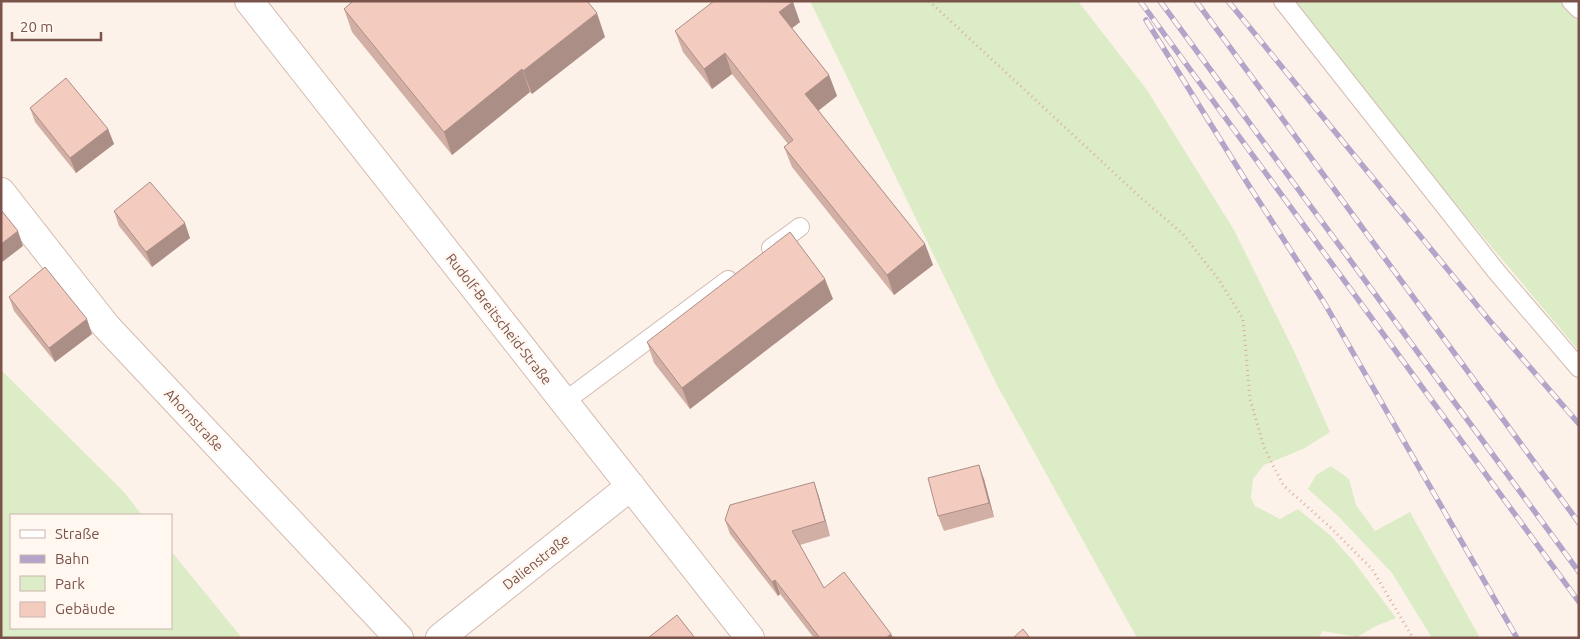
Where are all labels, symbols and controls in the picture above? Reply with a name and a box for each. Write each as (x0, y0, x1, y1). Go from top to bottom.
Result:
scale bar (12, 10, 101, 42)
text: 20 m (20, 18, 53, 35)
street label: Rudolf-Breitscheid-Straße (443, 250, 555, 388)
street label: Ahornstraße (161, 386, 227, 454)
legend (10, 514, 172, 629)
text: Straße (55, 525, 99, 542)
street label: Dalienstraße (500, 531, 572, 593)
text: Bahn (55, 550, 89, 567)
text: Park (55, 575, 85, 592)
text: Gebäude (55, 600, 115, 617)

